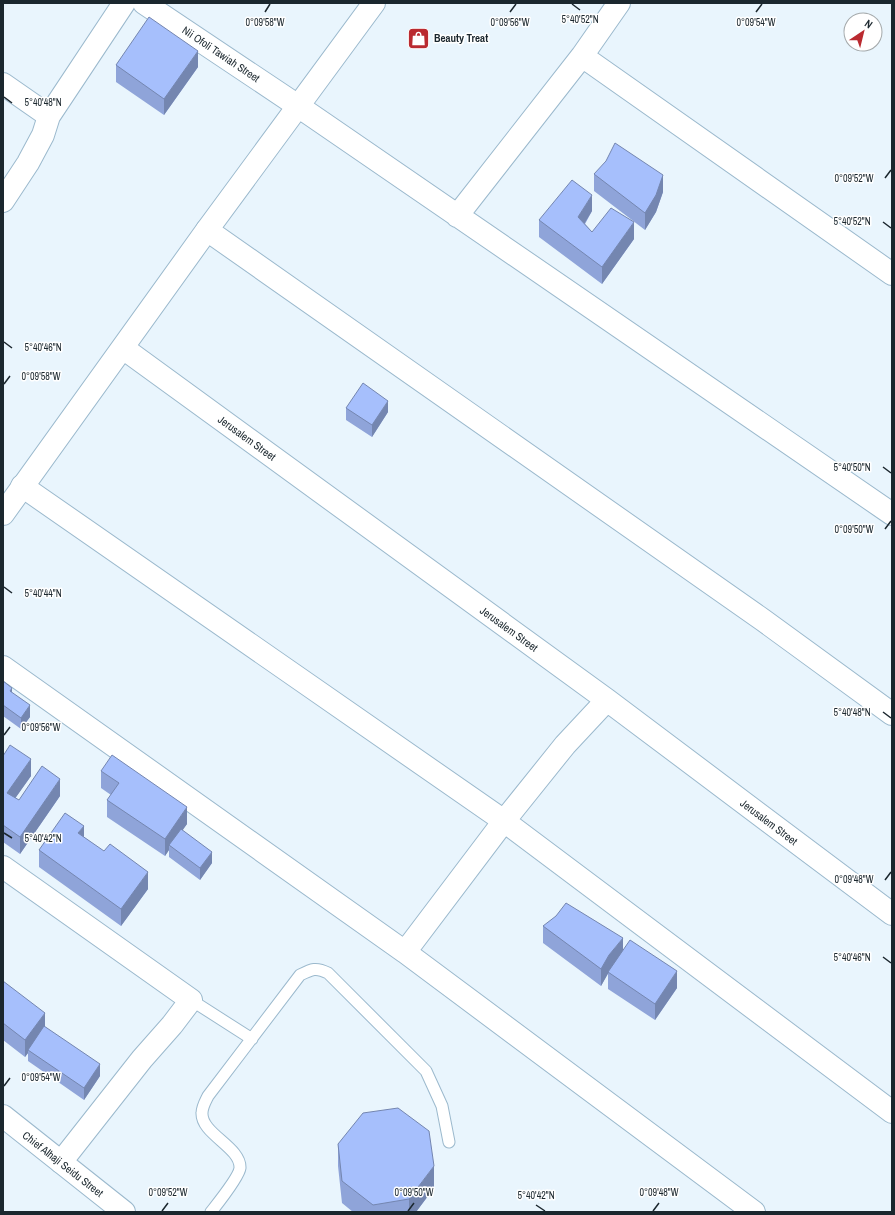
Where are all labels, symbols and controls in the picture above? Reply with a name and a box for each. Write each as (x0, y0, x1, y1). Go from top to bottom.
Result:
north arrow (843, 12, 883, 52)
text: 5°40'52"N (561, 13, 599, 26)
text: 0°09'58"W (245, 16, 285, 29)
text: 0°09'56"W (490, 16, 530, 29)
text: 0°09'54"W (736, 16, 776, 29)
text: N (862, 16, 875, 31)
street label: Nii Ofoli Tawiah Street (179, 23, 263, 85)
shop icon: Beauty Treat (405, 25, 431, 51)
place label: Beauty Treat (434, 31, 488, 45)
text: 5°40'48"N (24, 96, 62, 109)
text: 0°09'52"W (834, 172, 874, 185)
text: 5°40'52"N (833, 215, 871, 228)
text: 5°40'46"N (24, 341, 62, 354)
text: 0°09'58"W (21, 370, 61, 383)
street label: Jerusalem Street (215, 412, 279, 464)
text: 5°40'50"N (833, 461, 871, 474)
text: 0°09'50"W (834, 523, 874, 536)
text: 5°40'44"N (24, 587, 62, 600)
street label: Jerusalem Street (477, 603, 541, 655)
text: 5°40'48"N (833, 706, 871, 719)
text: 0°09'56"W (21, 721, 61, 734)
street label: Jerusalem Street (738, 796, 801, 848)
text: 5°40'42"N (24, 832, 62, 845)
text: 0°09'48"W (834, 873, 874, 886)
text: 5°40'46"N (833, 951, 871, 964)
text: 0°09'54"W (21, 1071, 61, 1084)
street label: Chief Alhaji Seidu Street (20, 1128, 107, 1200)
text: 0°09'52"W (148, 1186, 188, 1199)
text: 0°09'50"W (394, 1186, 434, 1199)
text: 0°09'48"W (639, 1186, 679, 1199)
text: 5°40'42"N (517, 1189, 555, 1202)

